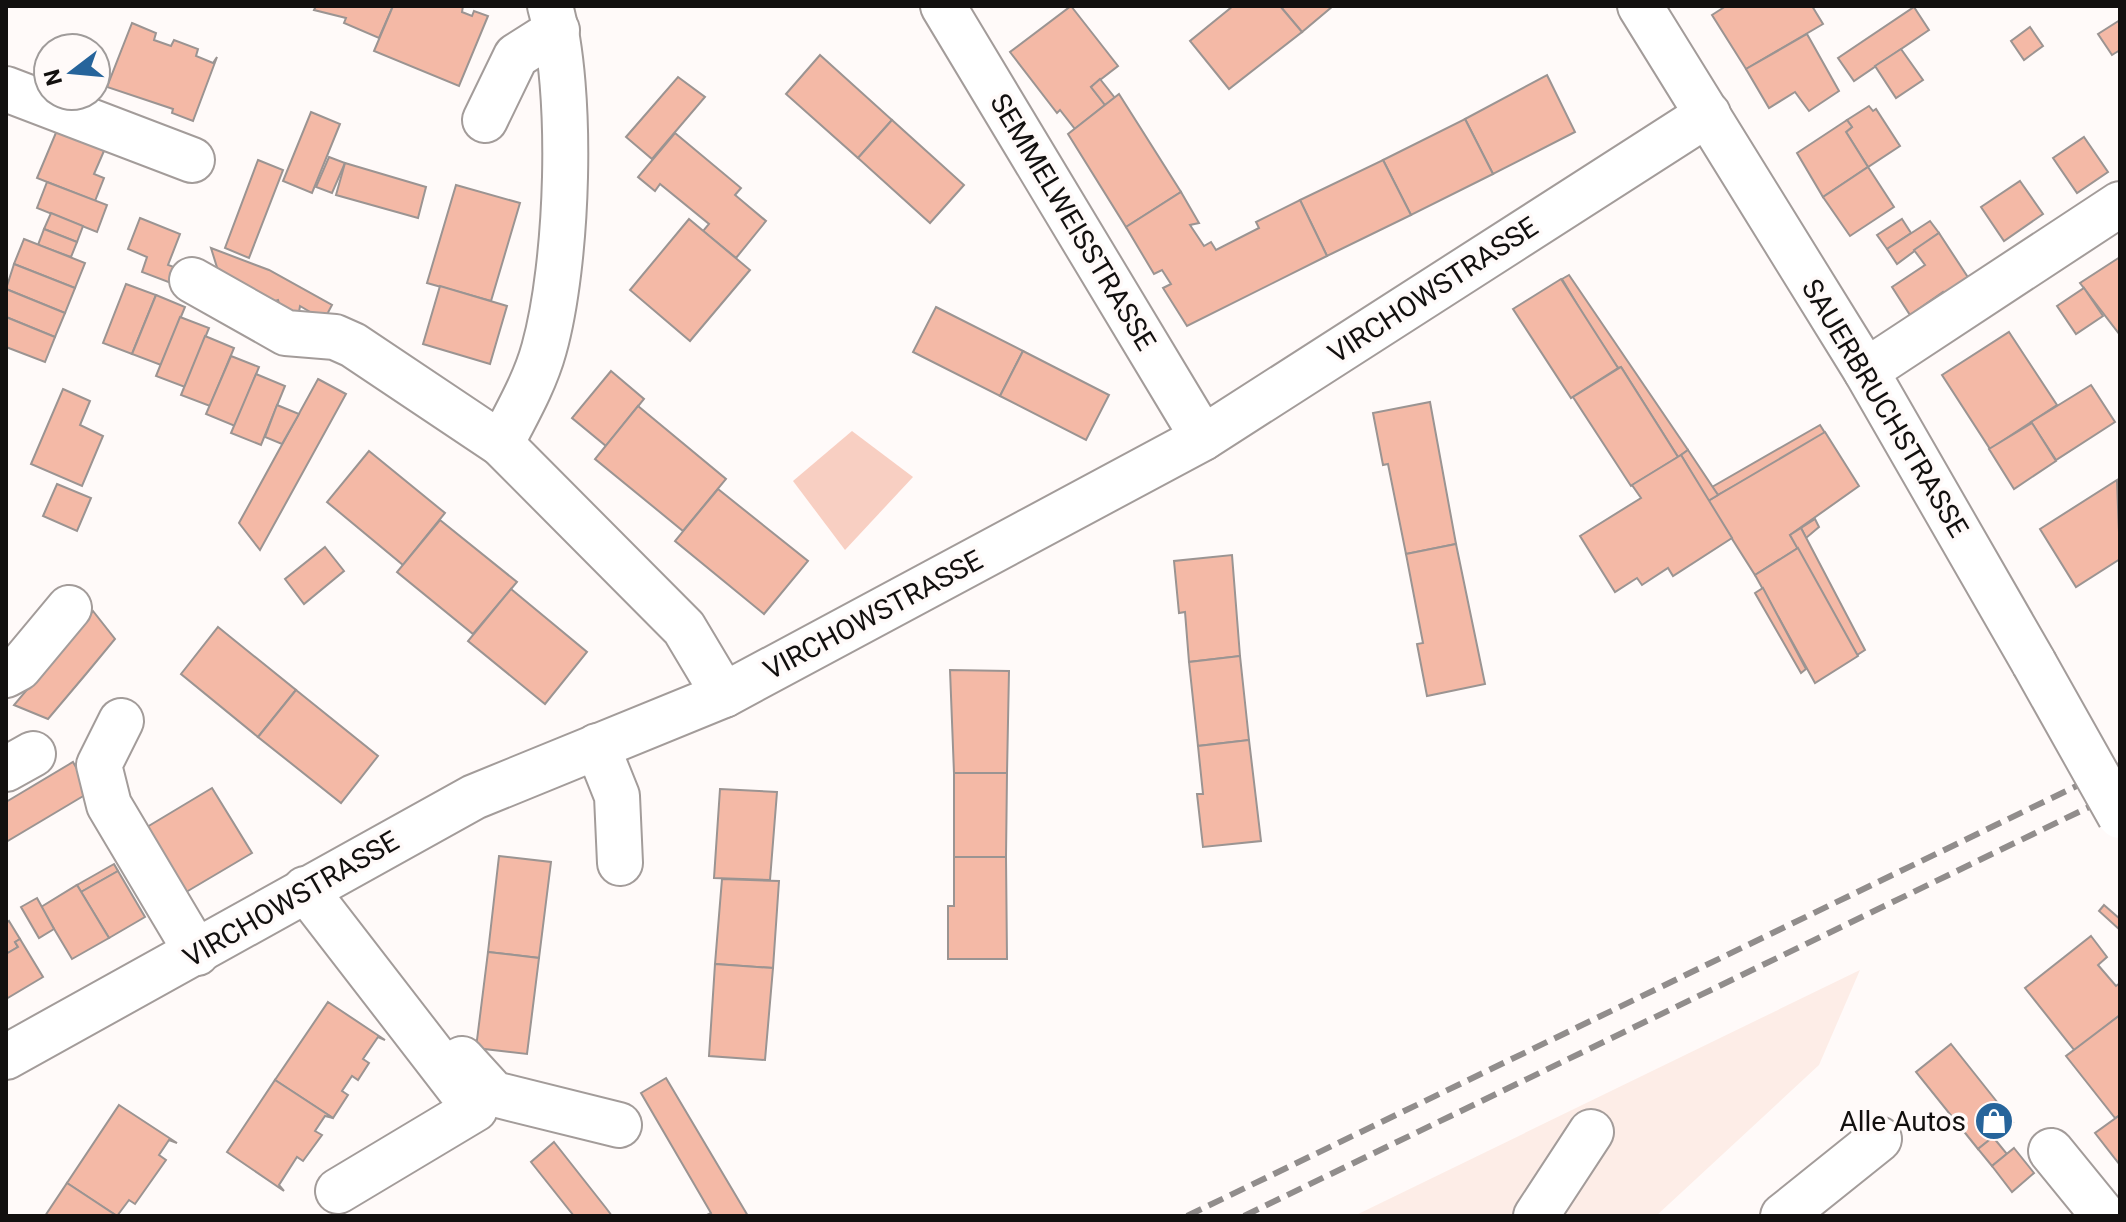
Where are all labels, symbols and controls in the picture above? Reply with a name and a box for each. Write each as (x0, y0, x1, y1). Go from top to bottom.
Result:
north arrow (32, 32, 112, 112)
text: N (39, 66, 67, 88)
street label: SEMMELWEISSTRASSE (983, 88, 1163, 356)
street label: VIRCHOWSTRASSE (1322, 210, 1544, 370)
street label: SAUERBRUCHSTRASSE (1795, 273, 1975, 543)
street label: VIRCHOWSTRASSE (758, 543, 988, 687)
street label: VIRCHOWSTRASSE (178, 824, 404, 974)
shop icon: Alle Autos (1973, 1100, 2015, 1142)
place label: Alle Autos (1839, 1105, 1966, 1138)

